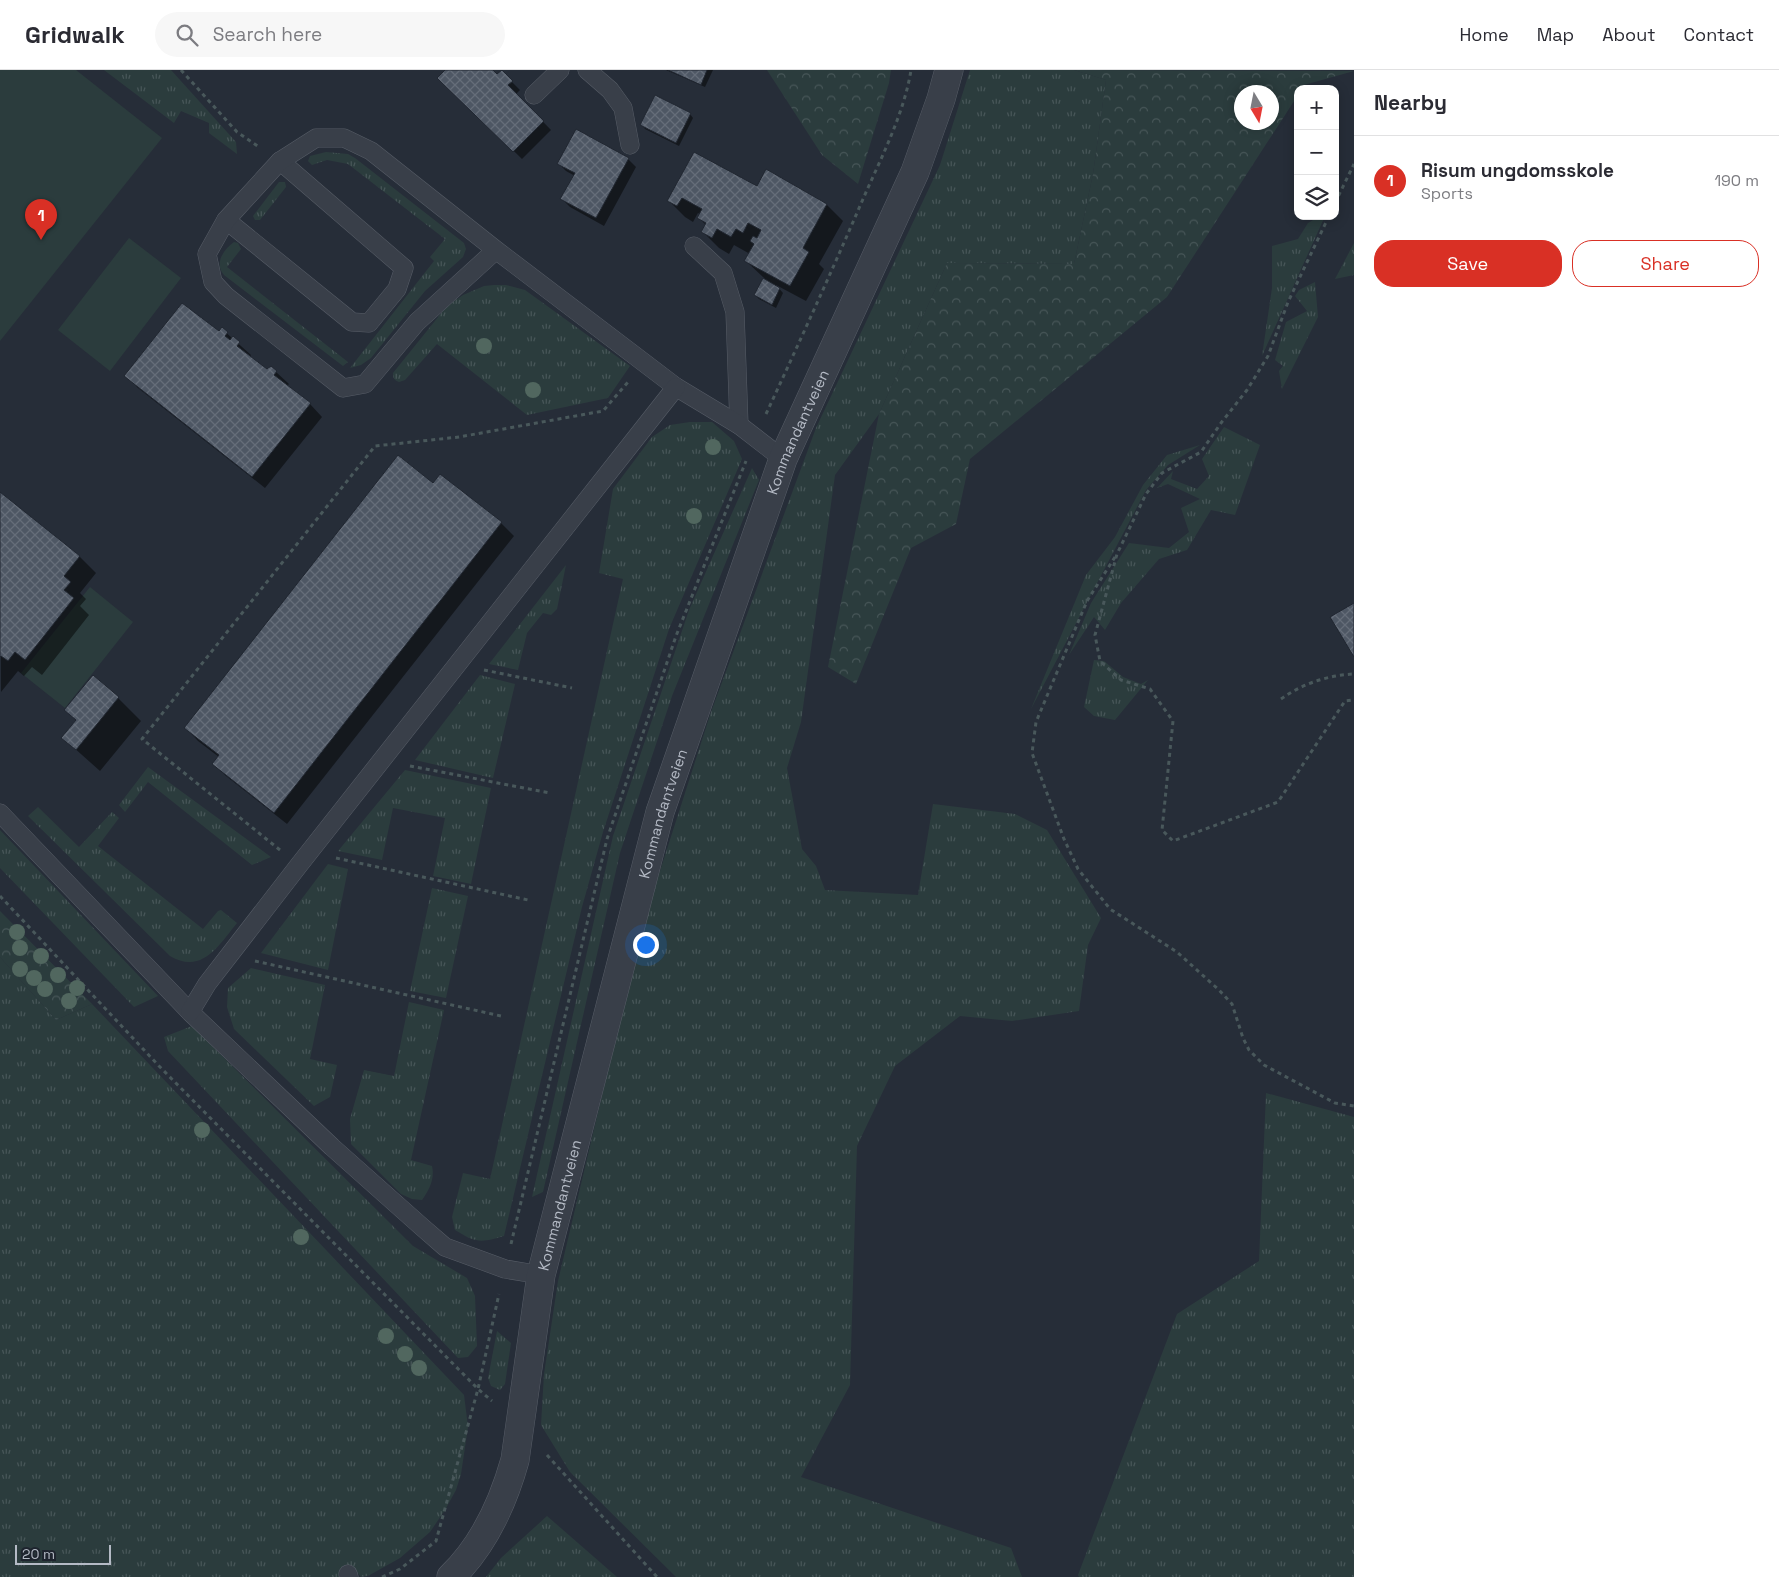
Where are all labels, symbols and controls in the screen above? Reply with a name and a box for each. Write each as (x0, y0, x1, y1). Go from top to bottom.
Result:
search box (155, 12, 505, 57)
text: Gridwalk (25, 19, 125, 50)
icon: search (173, 21, 201, 49)
text: Search here (213, 22, 322, 47)
text: Home (1460, 23, 1509, 46)
text: Map (1537, 23, 1574, 46)
text: About (1602, 23, 1656, 46)
text: Contact (1684, 23, 1754, 46)
north arrow (1234, 85, 1279, 130)
map controls (1294, 85, 1339, 220)
button: + (1294, 85, 1339, 130)
text: Nearby (1374, 89, 1447, 116)
button: − (1294, 130, 1339, 175)
text: Risum ungdomsskole (1421, 158, 1614, 183)
text: 1 (1386, 170, 1394, 191)
text: 190 m (1714, 170, 1759, 191)
button: layers (1294, 175, 1339, 220)
text: Sports (1421, 183, 1473, 204)
pin: 1 (25, 199, 57, 240)
button: Save (1374, 240, 1562, 287)
button: Share (1572, 240, 1759, 287)
street label: Kommandantveien (762, 366, 832, 497)
street label: Kommandantveien (634, 746, 691, 880)
your location (633, 932, 659, 958)
street label: Kommandantveien (533, 1138, 585, 1273)
scale bar (15, 1542, 111, 1565)
text: 20 m (22, 1545, 55, 1563)

